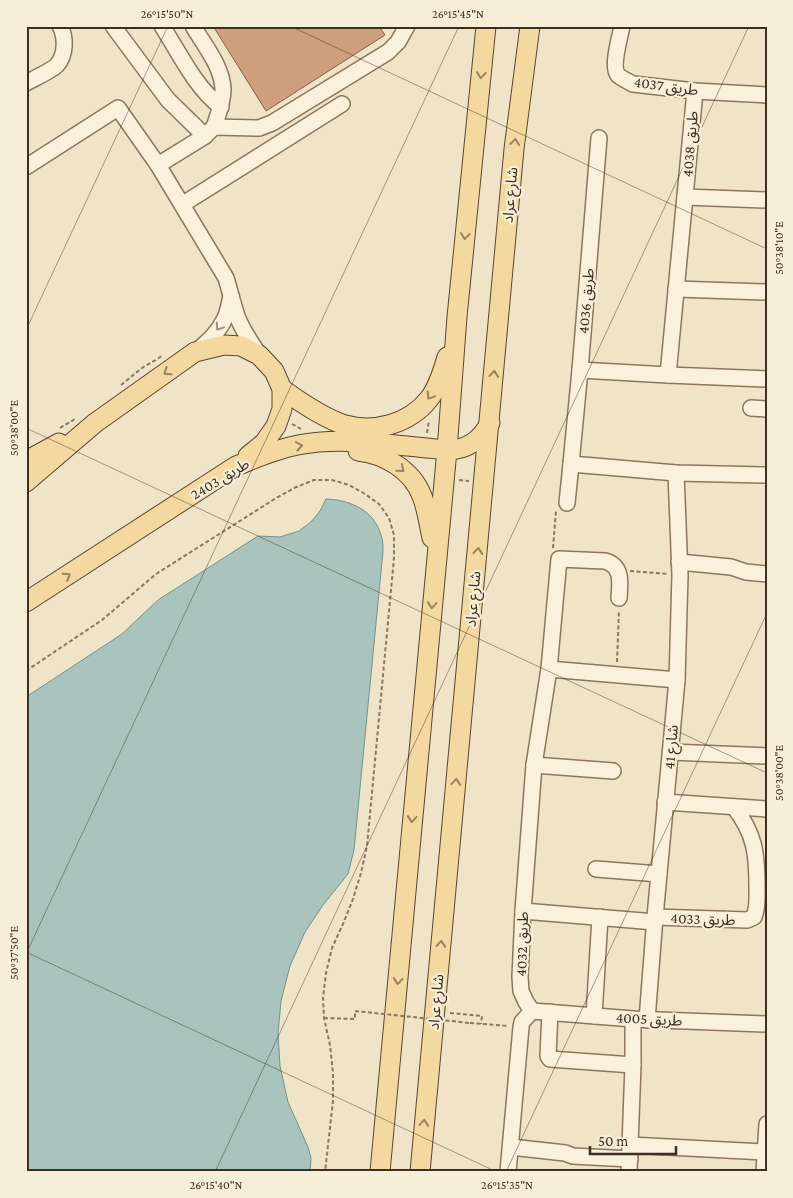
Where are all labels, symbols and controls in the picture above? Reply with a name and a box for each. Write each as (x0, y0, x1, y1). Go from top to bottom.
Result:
text: 26°15'50"N (141, 7, 193, 21)
text: 26°15'45"N (432, 7, 484, 21)
one-way arrow (476, 71, 487, 79)
street label: طريق 4037 (632, 74, 699, 100)
street label: طريق 4038 (679, 110, 703, 178)
one-way arrow (509, 138, 520, 146)
street label: شارع عراد (500, 166, 524, 224)
text: 50°38'10"E (772, 221, 786, 275)
one-way arrow (460, 233, 471, 241)
street label: طريق 4036 (575, 268, 599, 335)
one-way arrow (216, 321, 225, 331)
one-way arrow (163, 366, 173, 375)
one-way arrow (488, 370, 499, 378)
one-way arrow (427, 390, 436, 400)
text: 50°38'00"E (7, 400, 21, 456)
one-way arrow (294, 441, 303, 451)
street label: طريق 2403 (188, 455, 253, 504)
one-way arrow (395, 464, 404, 472)
one-way arrow (472, 546, 483, 554)
street label: شارع عراد (463, 570, 487, 628)
one-way arrow (62, 572, 71, 582)
one-way arrow (427, 602, 438, 610)
street label: شارع 41 (661, 724, 685, 770)
text: 50°38'00"E (772, 745, 786, 801)
one-way arrow (450, 778, 461, 786)
one-way arrow (407, 816, 418, 824)
street label: طريق 4033 (670, 910, 736, 930)
street label: طريق 4032 (513, 911, 533, 977)
text: 50°37'50"E (7, 926, 21, 980)
one-way arrow (435, 940, 446, 948)
street label: شارع عراد (426, 973, 450, 1031)
one-way arrow (393, 978, 404, 986)
street label: طريق 4005 (615, 1009, 683, 1031)
one-way arrow (418, 1119, 429, 1127)
scale bar (590, 1123, 677, 1155)
text: 50 m (598, 1133, 628, 1149)
text: 26°15'40"N (190, 1178, 243, 1192)
text: 26°15'35"N (481, 1178, 533, 1192)

